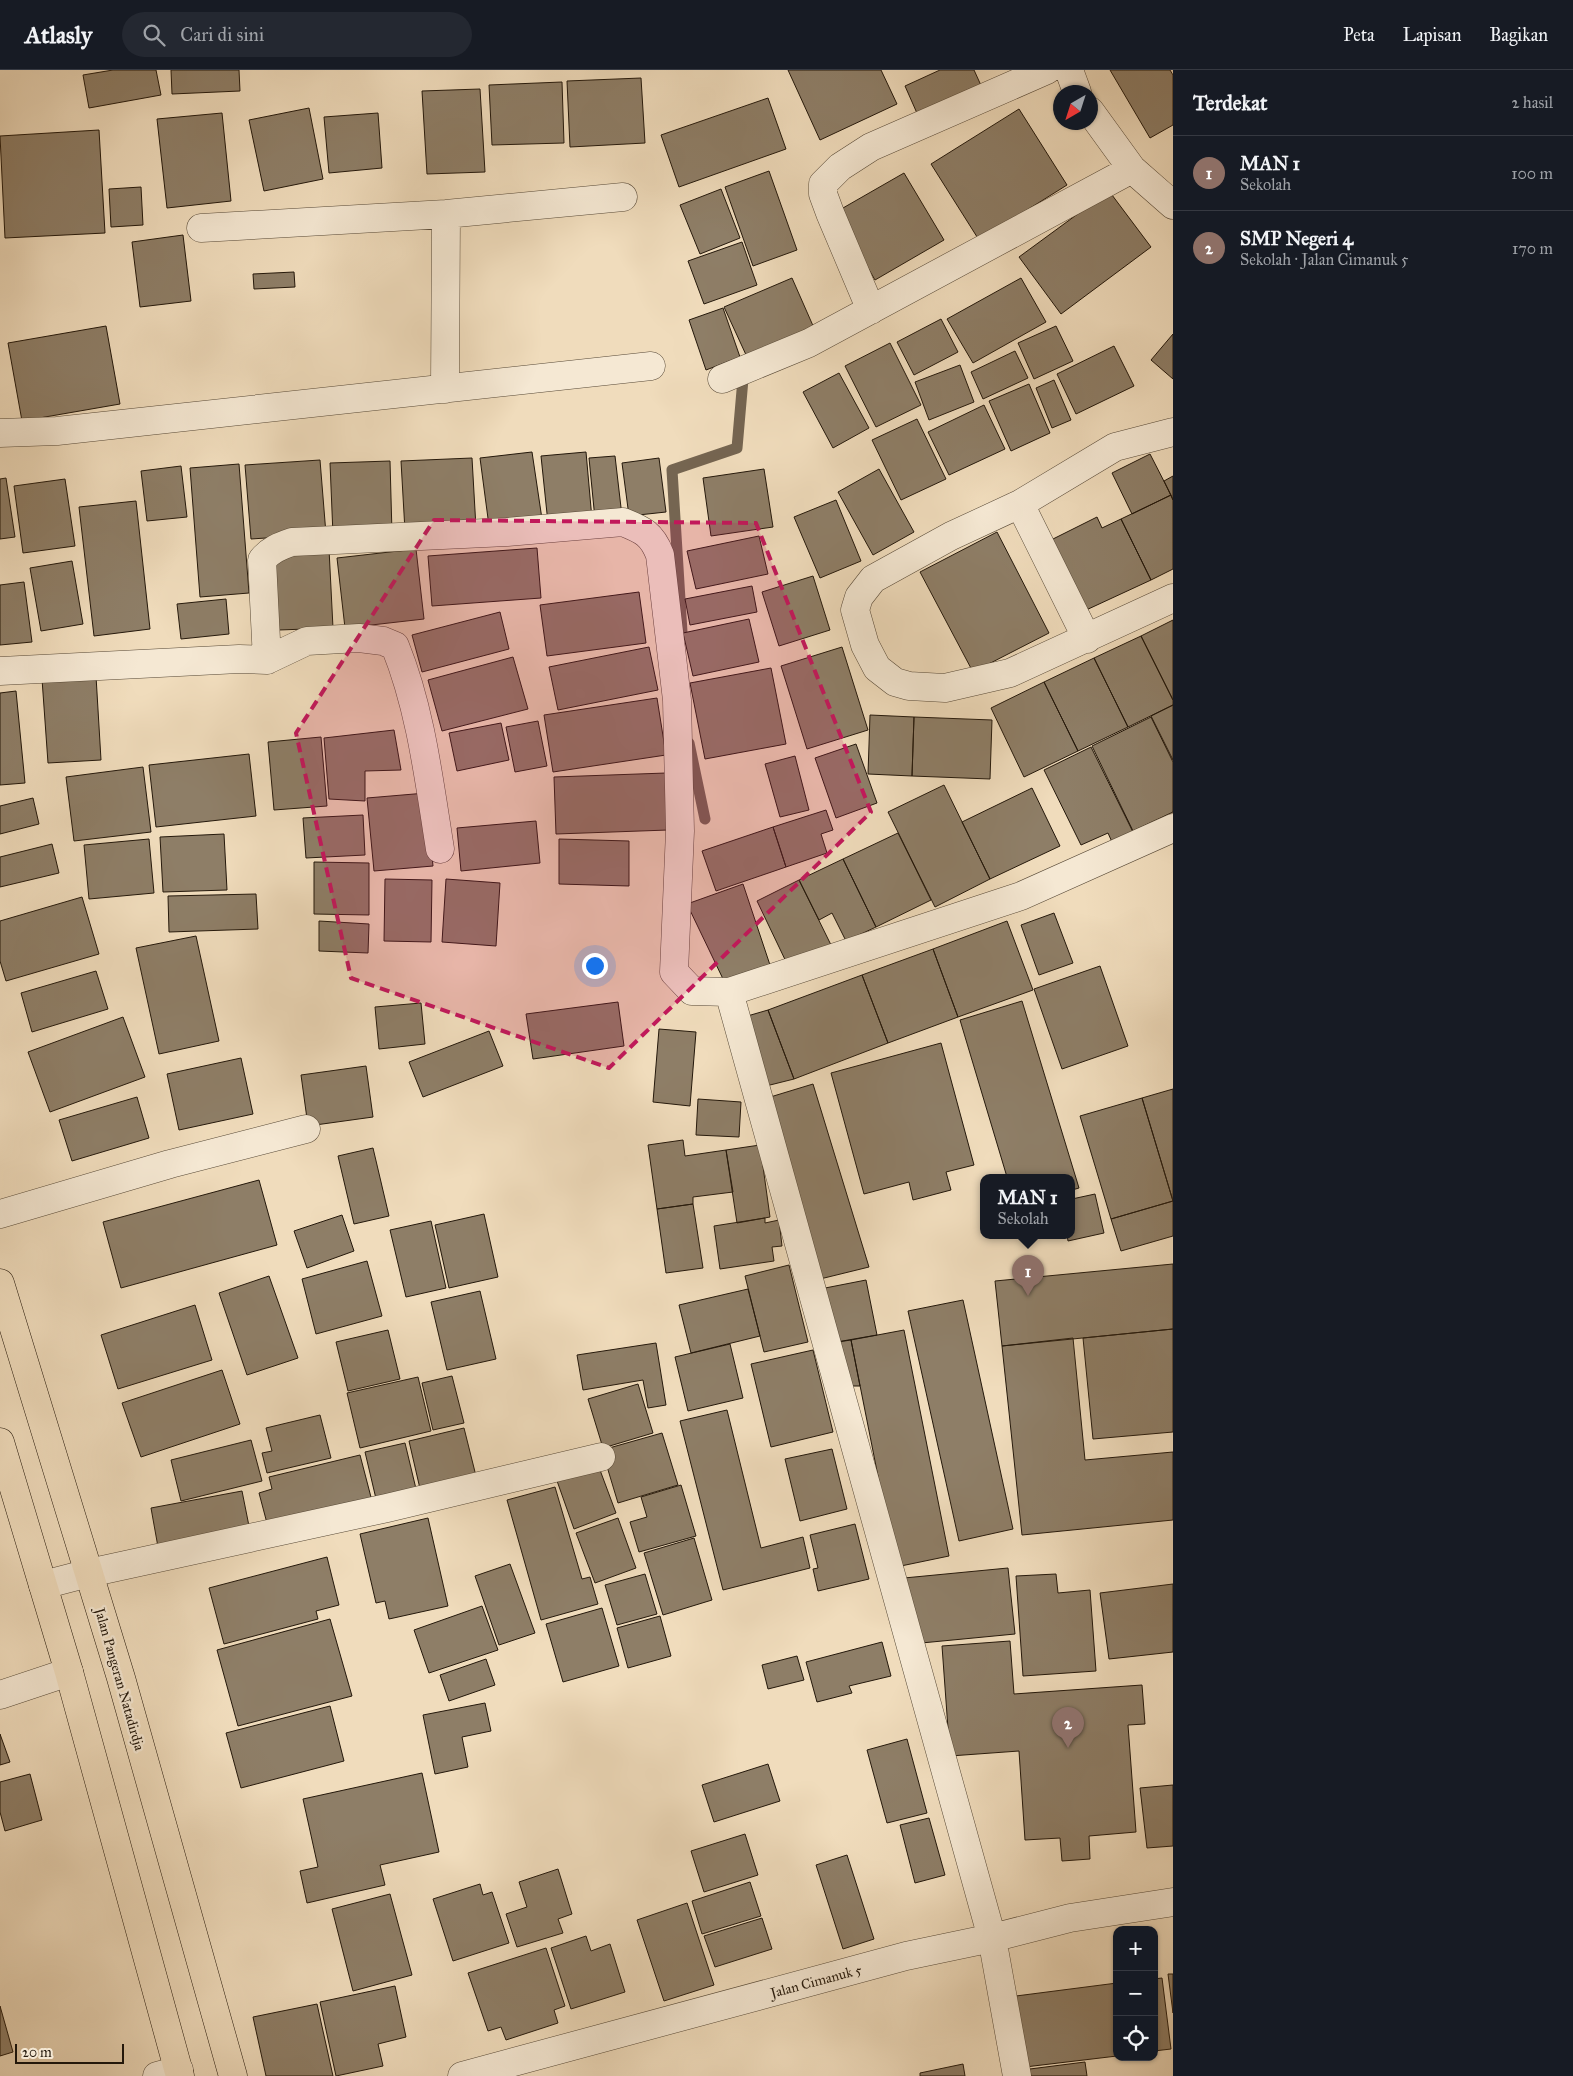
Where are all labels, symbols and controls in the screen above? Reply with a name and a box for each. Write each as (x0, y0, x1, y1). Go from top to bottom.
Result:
search box (122, 12, 472, 57)
text: Atlasly (25, 20, 92, 50)
icon: search (140, 21, 168, 49)
text: Cari di sini (180, 23, 264, 46)
text: Peta (1343, 24, 1375, 46)
text: Lapisan (1403, 24, 1461, 46)
text: Bagikan (1489, 24, 1548, 46)
north arrow (1053, 85, 1098, 130)
text: Terdekat (1193, 90, 1267, 116)
text: 2 hasil (1511, 93, 1553, 112)
text: MAN 1 (1240, 152, 1300, 175)
text: 1 (1206, 164, 1212, 183)
text: 100 m (1511, 164, 1553, 183)
text: Sekolah (1240, 175, 1291, 194)
text: SMP Negeri 4 (1240, 227, 1353, 250)
text: 2 (1205, 239, 1213, 258)
text: 170 m (1512, 239, 1553, 258)
text: Sekolah · Jalan Cimanuk 5 (1240, 250, 1409, 269)
your location (582, 953, 608, 979)
popup (980, 1174, 1075, 1239)
text: MAN 1 (997, 1186, 1058, 1209)
text: Sekolah (997, 1209, 1049, 1228)
pin: 1 (1012, 1255, 1044, 1296)
street label: Jalan Pangeran Natadirdja (89, 1604, 148, 1753)
pin: 2 (1052, 1707, 1084, 1748)
map controls (1113, 1926, 1158, 2061)
button: + (1113, 1926, 1158, 1971)
street label: Jalan Cimanuk 5 (767, 1961, 864, 2003)
button: − (1113, 1971, 1158, 2016)
button: locate (1113, 2016, 1158, 2061)
scale bar (15, 2041, 124, 2064)
text: 20 m (22, 2044, 52, 2061)

